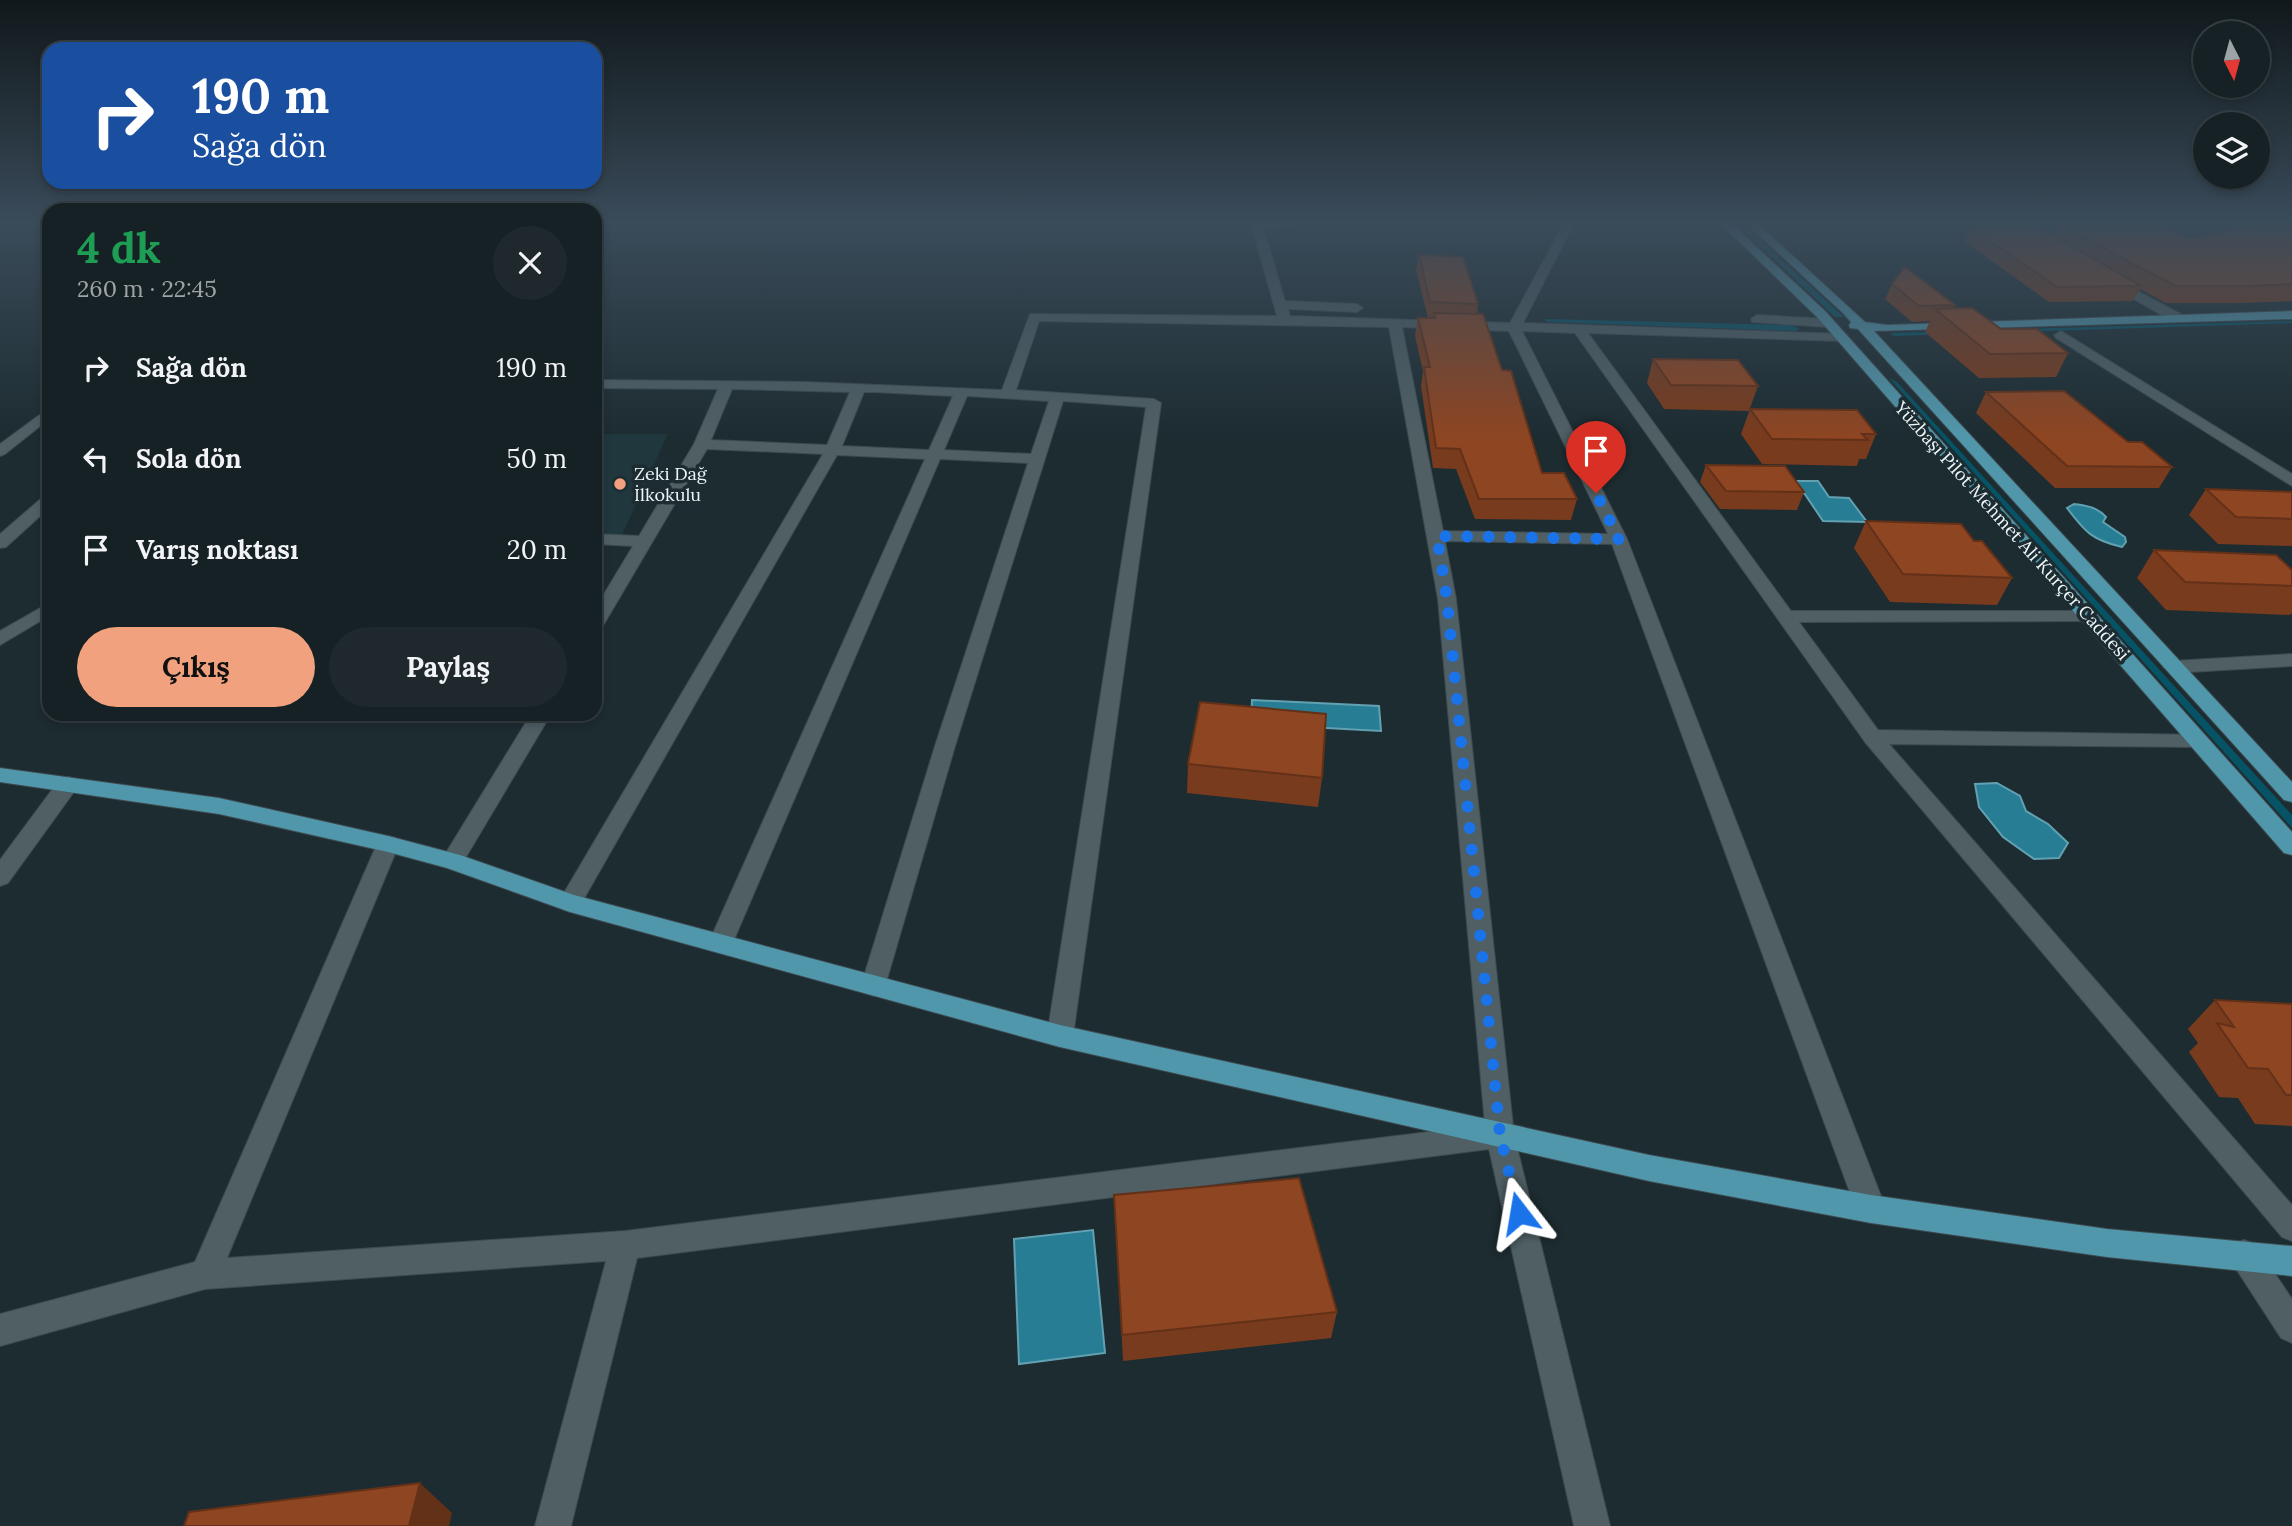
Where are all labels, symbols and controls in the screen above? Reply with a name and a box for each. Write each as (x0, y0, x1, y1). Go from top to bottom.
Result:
north arrow (2193, 21, 2270, 98)
map controls (2193, 21, 2270, 189)
text: 190 m (192, 64, 329, 126)
icon: right (77, 70, 168, 161)
button: layers (2193, 112, 2270, 189)
text: Sağa dön (192, 125, 327, 166)
text: 4 dk (77, 221, 161, 275)
button: close (493, 226, 567, 300)
text: 260 m · 22:45 (77, 274, 217, 303)
icon: right (77, 349, 115, 387)
text: Sağa dön (136, 351, 247, 384)
text: 190 m (496, 351, 567, 384)
street label: Yüzbaşı Pilot Mehmet Ali Kurçer Caddesi (1889, 396, 2135, 665)
pin (1566, 421, 1626, 493)
icon: arrive (1577, 432, 1615, 470)
icon: left (77, 440, 115, 478)
text: Sola dön (136, 442, 242, 475)
text: 50 m (507, 442, 567, 475)
place label: Zeki Dağ İlkokulu (634, 462, 708, 506)
marker: Zeki Dağ İlkokulu (612, 476, 628, 492)
icon: arrive (77, 531, 115, 569)
text: Varış noktası (136, 533, 298, 566)
text: 20 m (507, 533, 567, 566)
button: Çıkış (77, 627, 315, 707)
button: Paylaş (329, 627, 567, 707)
position arrow (1482, 1176, 1556, 1250)

